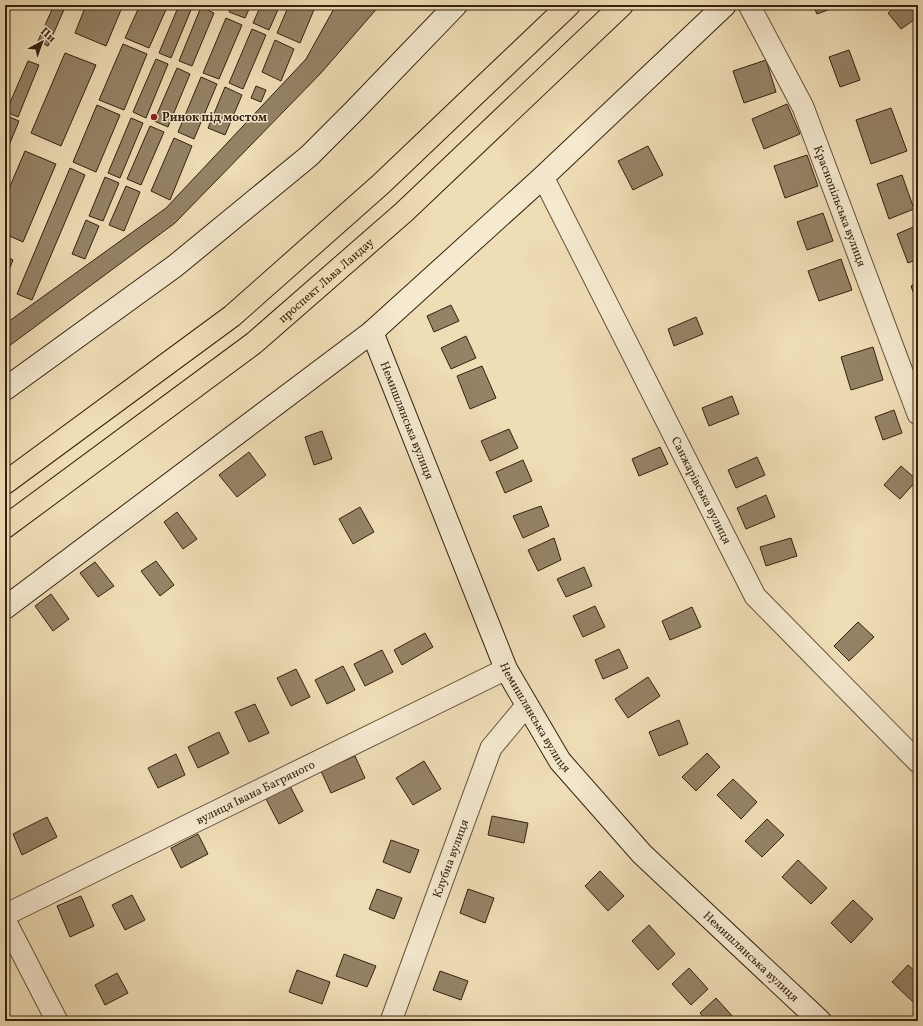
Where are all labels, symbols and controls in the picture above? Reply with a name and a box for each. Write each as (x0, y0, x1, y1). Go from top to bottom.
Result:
north arrow (22, 22, 62, 62)
text: Пн (37, 25, 58, 46)
place label: Ринок під мостом (162, 110, 267, 126)
marker: Ринок під мостом (149, 112, 159, 122)
street label: Краснопільська вулиця (809, 143, 869, 269)
street label: проспект Льва Ландау (275, 235, 378, 327)
street label: Немишлянська вулиця (376, 359, 437, 482)
street label: Санжарівська вулиця (667, 434, 734, 547)
street label: Немишлянська вулиця (495, 660, 574, 776)
street label: вулиця Івана Багряного (194, 757, 318, 829)
street label: Клубна вулиця (430, 817, 473, 900)
street label: Немишлянська вулиця (699, 908, 802, 1006)

